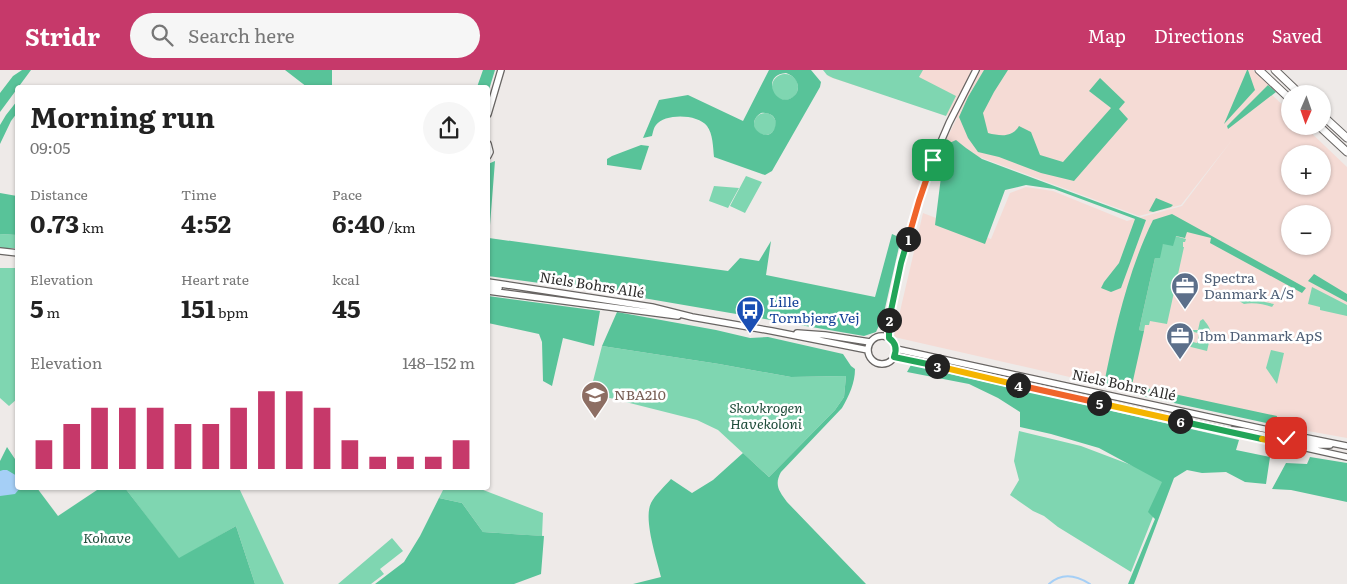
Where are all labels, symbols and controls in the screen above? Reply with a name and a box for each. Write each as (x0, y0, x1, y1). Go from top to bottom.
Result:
search box (130, 13, 480, 58)
text: Stridr (25, 18, 100, 53)
icon: search (148, 21, 176, 49)
text: Search here (188, 21, 295, 49)
text: Map (1088, 22, 1126, 49)
text: Directions (1154, 22, 1244, 49)
text: Saved (1272, 22, 1322, 49)
north arrow (1281, 85, 1331, 135)
map controls (1281, 85, 1331, 255)
text: Morning run (30, 95, 215, 137)
button: share (423, 102, 475, 154)
text: 09:05 (30, 135, 70, 159)
pin (912, 139, 954, 181)
button: + (1281, 145, 1331, 195)
icon: arrive (919, 146, 947, 174)
text: Distance (30, 184, 88, 204)
text: Time (181, 184, 217, 204)
text: Pace (332, 184, 362, 204)
text: 0.73 (30, 204, 79, 241)
text: 4:52 (181, 204, 231, 241)
text: 6:40 (332, 204, 385, 241)
button: − (1281, 205, 1331, 255)
text: km (79, 217, 104, 237)
text: /km (385, 217, 416, 237)
pin: 1 (896, 226, 920, 252)
text: 1 (906, 229, 911, 249)
street label: Niels Bohrs Allé (538, 266, 646, 302)
place label: Spectra Danmark A/S (1204, 267, 1294, 303)
text: Elevation (30, 269, 93, 289)
text: Heart rate (181, 269, 249, 289)
text: kcal (332, 269, 360, 289)
office icon: Spectra Danmark A/S (1170, 271, 1200, 310)
text: 5 (30, 289, 44, 326)
text: 151 (181, 289, 215, 326)
text: 45 (332, 289, 361, 326)
place label: Lille Tornbjerg Vej (769, 291, 860, 327)
bus stop icon: Lille Tornbjerg Vej (735, 295, 765, 334)
text: m (44, 302, 60, 322)
text: bpm (215, 302, 249, 322)
pin: 2 (876, 308, 902, 332)
text: 2 (886, 310, 893, 330)
office icon: Ibm Danmark ApS (1165, 321, 1195, 360)
place label: Ibm Danmark ApS (1199, 325, 1322, 345)
text: Elevation (30, 350, 102, 374)
text: 148–152 m (402, 350, 475, 374)
pin: 3 (924, 354, 950, 378)
text: 3 (934, 356, 941, 376)
street label: Niels Bohrs Allé (1070, 363, 1178, 405)
pin: 4 (1006, 372, 1030, 398)
text: 4 (1014, 375, 1023, 395)
school or university icon: NBA210 (580, 380, 610, 419)
place label: NBA210 (614, 384, 666, 404)
pin: 5 (1086, 390, 1112, 416)
text: 5 (1096, 393, 1103, 413)
park label: Skovkrogen Havekoloni (729, 397, 803, 433)
pin: 6 (1168, 408, 1192, 434)
text: 6 (1176, 411, 1185, 431)
pin (1265, 417, 1307, 459)
icon: check (1272, 424, 1300, 452)
park label: Kohave (83, 527, 131, 547)

